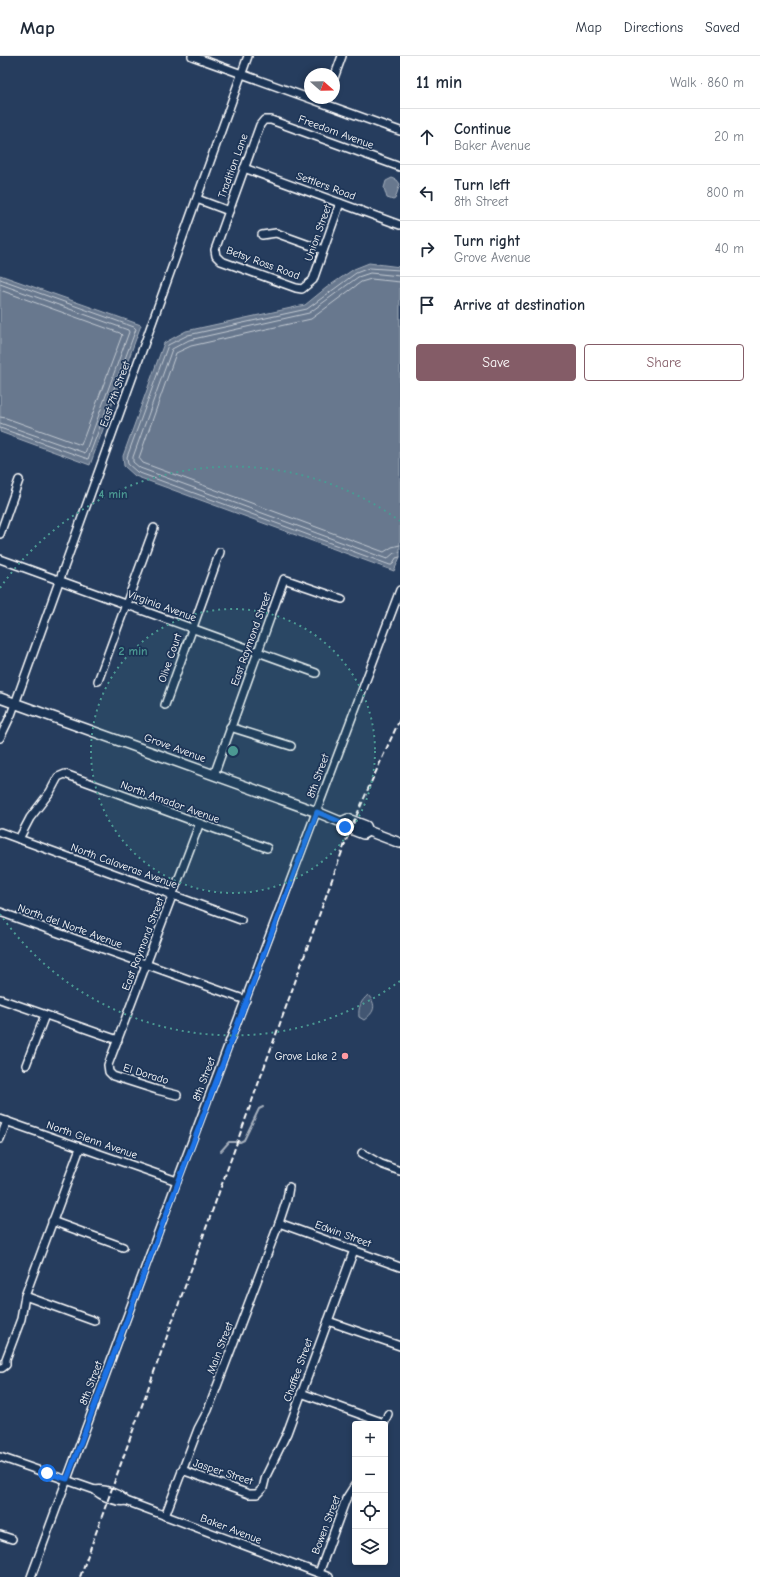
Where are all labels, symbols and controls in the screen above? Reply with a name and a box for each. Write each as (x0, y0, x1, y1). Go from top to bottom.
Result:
text: Map (20, 17, 55, 39)
text: Map (575, 19, 602, 36)
text: Directions (624, 19, 683, 36)
text: Saved (705, 19, 740, 36)
north arrow (304, 68, 340, 104)
text: 11 min (416, 73, 462, 92)
text: Walk · 860 m (670, 75, 744, 90)
street label: Freedom Avenue (296, 112, 376, 152)
text: Continue (454, 120, 511, 138)
icon: ahead (416, 126, 438, 148)
text: 20 m (714, 129, 744, 144)
street label: Tradition Lane (215, 132, 251, 200)
text: Baker Avenue (454, 138, 530, 153)
street label: Settlers Road (295, 169, 358, 203)
text: Turn left (454, 176, 510, 194)
icon: left (416, 182, 438, 204)
text: 800 m (706, 185, 744, 200)
text: 8th Street (454, 194, 508, 209)
street label: Union Street (302, 202, 335, 263)
text: Turn right (454, 232, 520, 250)
icon: right (416, 238, 438, 260)
text: 40 m (715, 241, 744, 256)
street label: Betsy Ross Road (224, 244, 302, 282)
text: Grove Avenue (454, 250, 531, 265)
icon: arrive (416, 294, 438, 316)
text: Arrive at destination (454, 296, 585, 314)
button: Save (416, 344, 576, 381)
button: Share (584, 344, 744, 381)
street label: East 7th Street (97, 358, 133, 429)
text: 4 min (99, 487, 127, 501)
street label: Virginia Avenue (126, 588, 199, 625)
street label: East Raymond Street (228, 590, 274, 688)
street label: Olive Court (156, 631, 185, 684)
text: 2 min (118, 644, 148, 658)
street label: Grove Avenue (142, 731, 208, 765)
centre of rings (226, 744, 240, 758)
street label: 8th Street (304, 751, 332, 800)
street label: North Amador Avenue (119, 778, 222, 826)
route end (336, 818, 354, 836)
street label: North Calaveras Avenue (69, 841, 179, 891)
street label: East Raymond Street (119, 895, 167, 992)
street label: North del Norte Avenue (16, 901, 125, 951)
place label: Grove Lake 2 (275, 1050, 337, 1063)
marker: Grove Lake 2 (340, 1051, 350, 1061)
street label: 8th Street (190, 1054, 219, 1103)
street label: El Dorado (122, 1061, 171, 1087)
street label: North Glenn Avenue (45, 1118, 140, 1162)
street label: Edwin Street (313, 1218, 374, 1250)
street label: Main Street (204, 1319, 236, 1376)
street label: Chaffee Street (281, 1336, 316, 1403)
street label: 8th Street (77, 1358, 106, 1407)
map controls (352, 1421, 388, 1565)
button: + (352, 1421, 388, 1457)
street label: Jasper Street (191, 1456, 255, 1488)
button: − (352, 1457, 388, 1493)
route start (38, 1464, 56, 1482)
street label: Bowen Street (309, 1493, 343, 1556)
button: locate (352, 1493, 388, 1529)
street label: Baker Avenue (198, 1511, 264, 1547)
button: layers (352, 1529, 388, 1565)

